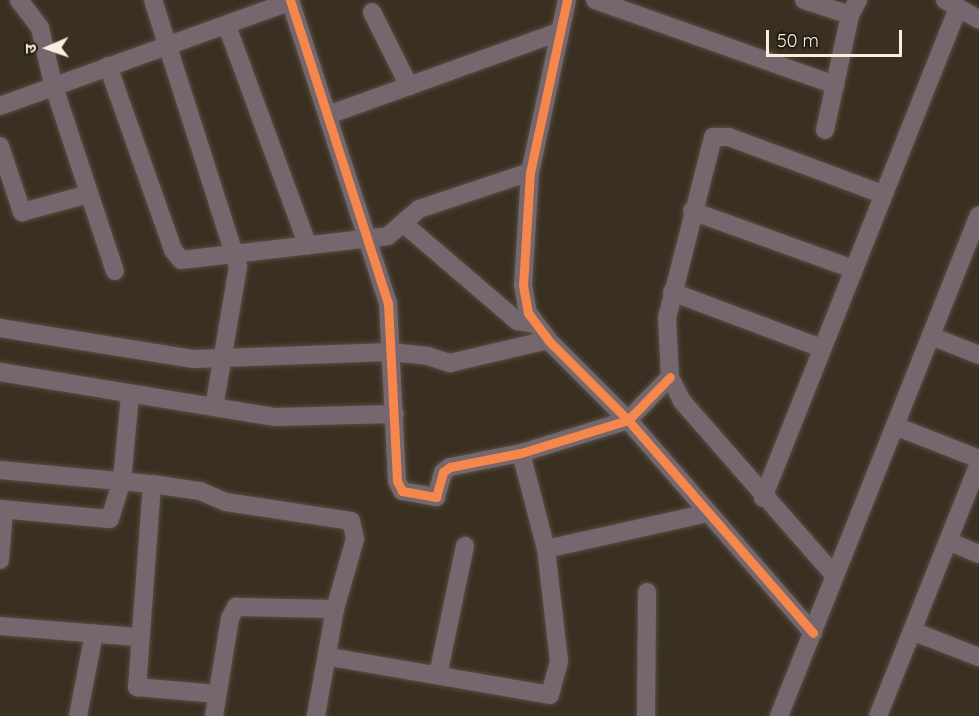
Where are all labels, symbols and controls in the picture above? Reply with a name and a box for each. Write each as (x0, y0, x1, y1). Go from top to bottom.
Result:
north arrow (18, 18, 78, 78)
scale bar (769, 18, 906, 56)
text: 50 m (777, 29, 819, 52)
text: उ (20, 44, 40, 54)

